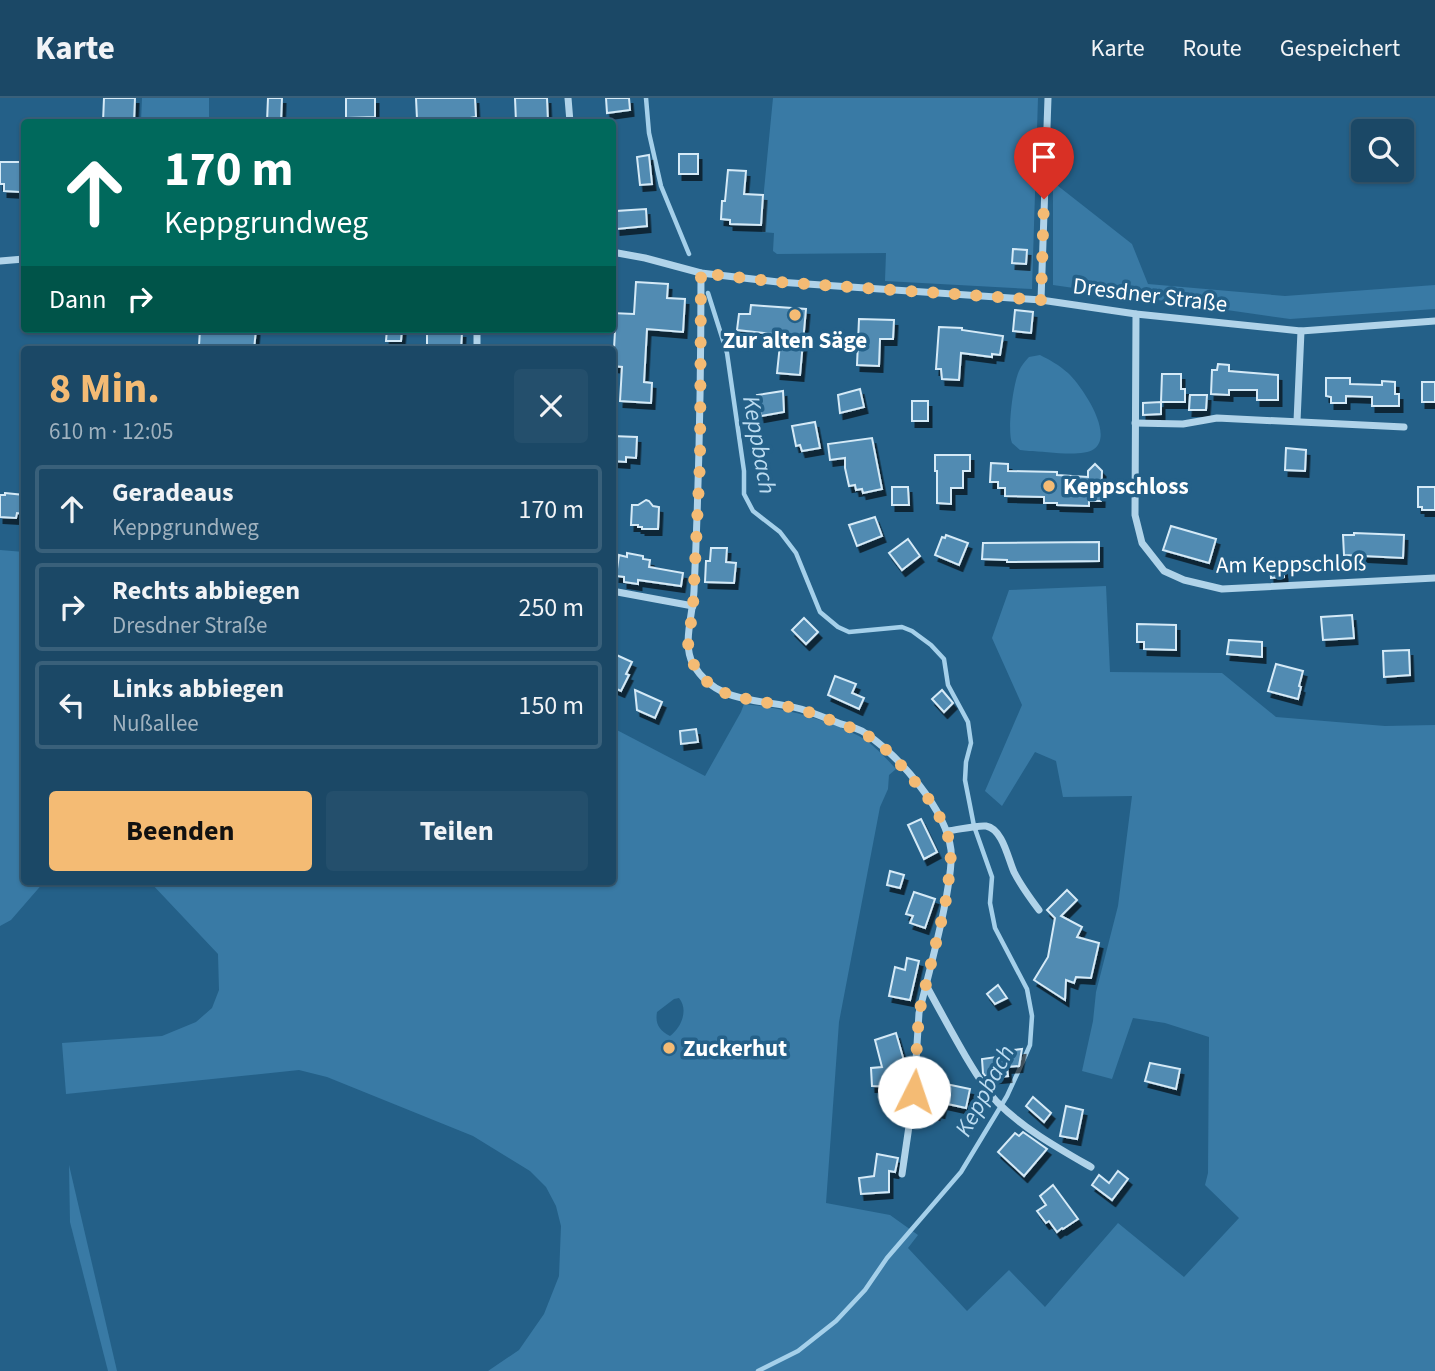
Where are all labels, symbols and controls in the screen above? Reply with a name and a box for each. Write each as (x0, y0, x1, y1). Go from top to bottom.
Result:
text: Karte (35, 25, 115, 72)
text: Karte (1091, 31, 1145, 66)
text: Route (1183, 31, 1242, 66)
text: Gespeichert (1280, 31, 1400, 66)
map controls (1351, 119, 1414, 182)
button: search (1351, 119, 1414, 182)
pin (1014, 127, 1074, 199)
text: 170 m (164, 135, 293, 205)
icon: arrive (1025, 138, 1063, 176)
icon: ahead (49, 147, 140, 238)
text: Keppgrundweg (164, 200, 368, 246)
street label: Dresdner Straße (1071, 269, 1229, 321)
icon: right (121, 280, 159, 318)
text: Dann (49, 281, 107, 318)
marker: Zur alten Säge (787, 307, 803, 323)
place label: Zur alten Säge (723, 324, 867, 357)
text: 8 Min. (49, 359, 160, 419)
button: close (514, 369, 588, 443)
water label: Keppbach (733, 393, 785, 497)
text: 610 m · 12:05 (49, 415, 173, 448)
place label: Keppschloss (1063, 470, 1189, 503)
text: Geradeaus (112, 474, 233, 511)
marker: Keppschloss (1041, 478, 1057, 494)
icon: ahead (53, 490, 91, 528)
text: 170 m (518, 491, 584, 528)
text: Keppgrundweg (112, 511, 259, 544)
street label: Am Keppschloß (1216, 546, 1366, 582)
text: Rechts abbiegen (112, 572, 300, 609)
icon: right (53, 588, 91, 626)
text: 250 m (518, 589, 584, 626)
text: Dresdner Straße (112, 609, 267, 642)
text: Links abbiegen (112, 670, 284, 707)
icon: left (53, 686, 91, 724)
text: 150 m (518, 687, 584, 724)
text: Nußallee (112, 707, 199, 740)
button: Beenden (49, 791, 312, 871)
button: Teilen (326, 791, 588, 871)
place label: Zuckerhut (683, 1032, 787, 1065)
water label: Keppbach (946, 1039, 1024, 1143)
marker: Zuckerhut (661, 1040, 677, 1056)
position arrow (877, 1055, 951, 1129)

